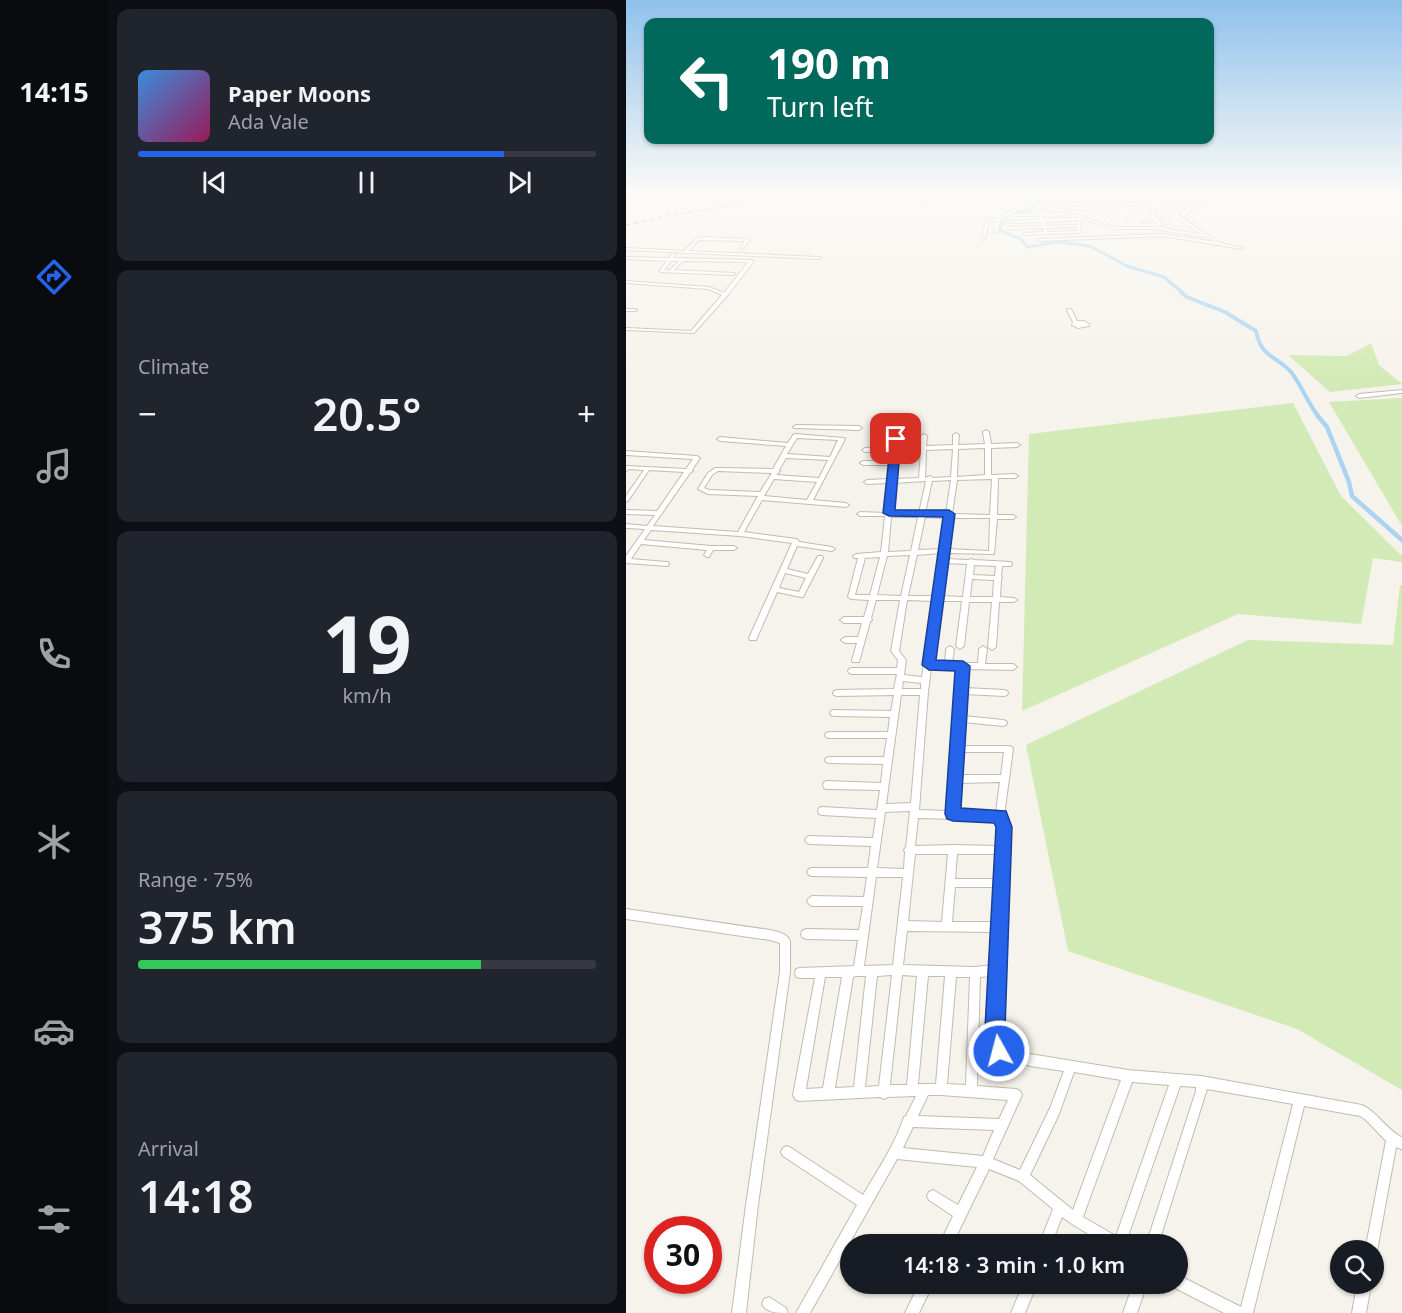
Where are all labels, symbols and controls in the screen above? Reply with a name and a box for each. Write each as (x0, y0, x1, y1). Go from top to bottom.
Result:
text: 190 m (767, 34, 891, 91)
icon: left (668, 42, 746, 120)
text: 14:15 (19, 73, 89, 110)
text: Paper Moons (228, 78, 371, 108)
text: Turn left (767, 88, 873, 125)
text: Ada Vale (228, 108, 309, 135)
icon: previous (198, 166, 231, 199)
icon: pause (350, 166, 383, 199)
icon: next (503, 166, 536, 199)
icon: directions (33, 256, 75, 298)
text: Climate (138, 353, 209, 380)
text: 20.5° (313, 383, 421, 444)
text: − (138, 391, 157, 436)
text: + (577, 391, 596, 436)
pin (870, 413, 921, 464)
icon: arrive (879, 422, 912, 455)
icon: music (33, 445, 75, 487)
text: 19 (322, 590, 412, 696)
icon: phone (33, 633, 75, 675)
text: km/h (342, 682, 392, 709)
icon: climate (33, 821, 75, 863)
text: Range · 75% (138, 866, 253, 893)
text: 375 km (138, 896, 297, 957)
icon: car (33, 1010, 75, 1052)
position arrow (967, 1019, 1031, 1083)
text: Arrival (138, 1135, 199, 1162)
text: 14:18 (138, 1165, 253, 1226)
icon: filters (33, 1198, 75, 1240)
speed limit sign: 30 (644, 1216, 722, 1294)
map controls (1330, 1240, 1384, 1294)
button: search (1330, 1240, 1384, 1294)
text: 14:18 · 3 min · 1.0 km (903, 1249, 1125, 1279)

